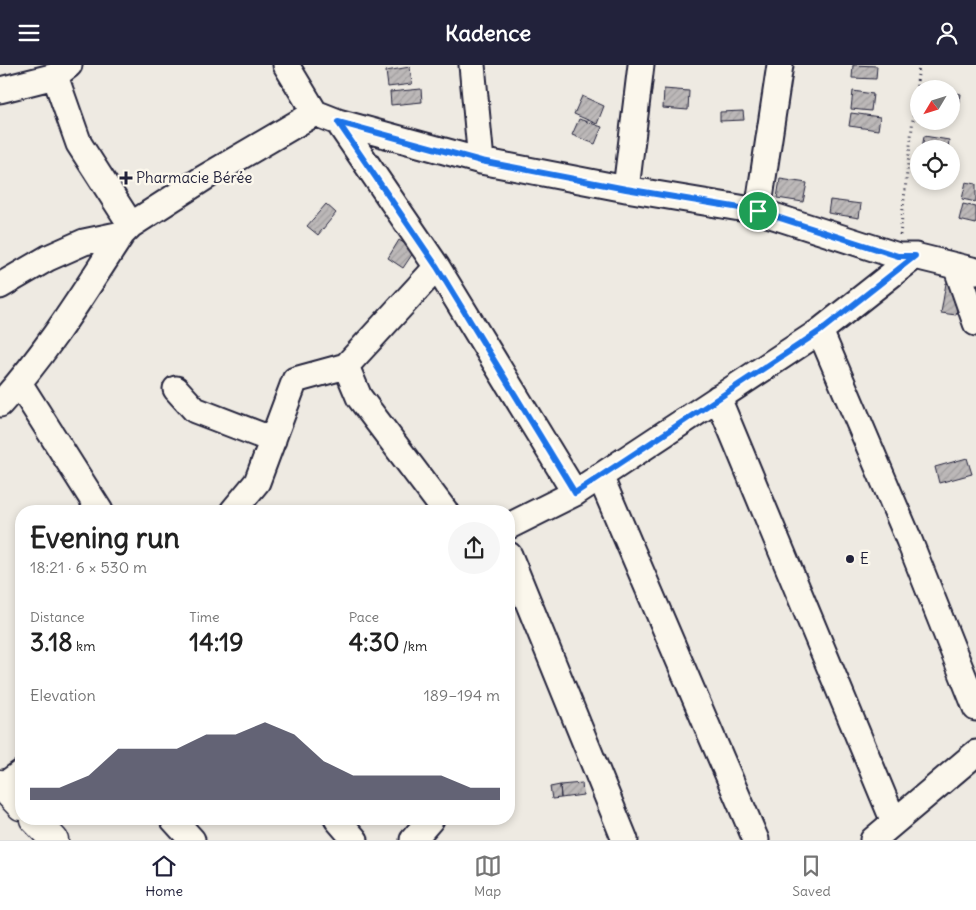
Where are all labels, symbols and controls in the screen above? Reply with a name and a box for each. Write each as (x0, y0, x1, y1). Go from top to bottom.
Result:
icon: menu (15, 19, 43, 47)
text: Kadence (445, 19, 531, 47)
icon: person (933, 19, 961, 47)
north arrow (910, 80, 960, 130)
map controls (910, 80, 960, 190)
button: locate (910, 140, 960, 190)
place label: Pharmacie Bérée (136, 168, 252, 187)
marker: Pharmacie Bérée (120, 172, 132, 184)
pin (737, 190, 779, 232)
icon: arrive (744, 197, 772, 225)
text: Evening run (30, 520, 180, 556)
button: share (448, 522, 500, 574)
place label: E (860, 549, 869, 568)
marker: E (844, 553, 856, 565)
text: 18:21 · 6 × 530 m (30, 557, 147, 577)
text: Distance (30, 608, 85, 626)
text: Time (189, 608, 220, 626)
text: Pace (349, 608, 379, 626)
text: 3.18 (30, 626, 73, 658)
text: 14:19 (189, 626, 244, 658)
text: 4:30 (349, 626, 399, 658)
text: km (73, 637, 95, 655)
text: /km (399, 637, 427, 655)
text: Elevation (30, 685, 96, 705)
text: 189–194 m (424, 685, 500, 705)
tab: Home (145, 852, 183, 900)
tab: Map (474, 852, 502, 900)
tab: Saved (792, 852, 831, 900)

